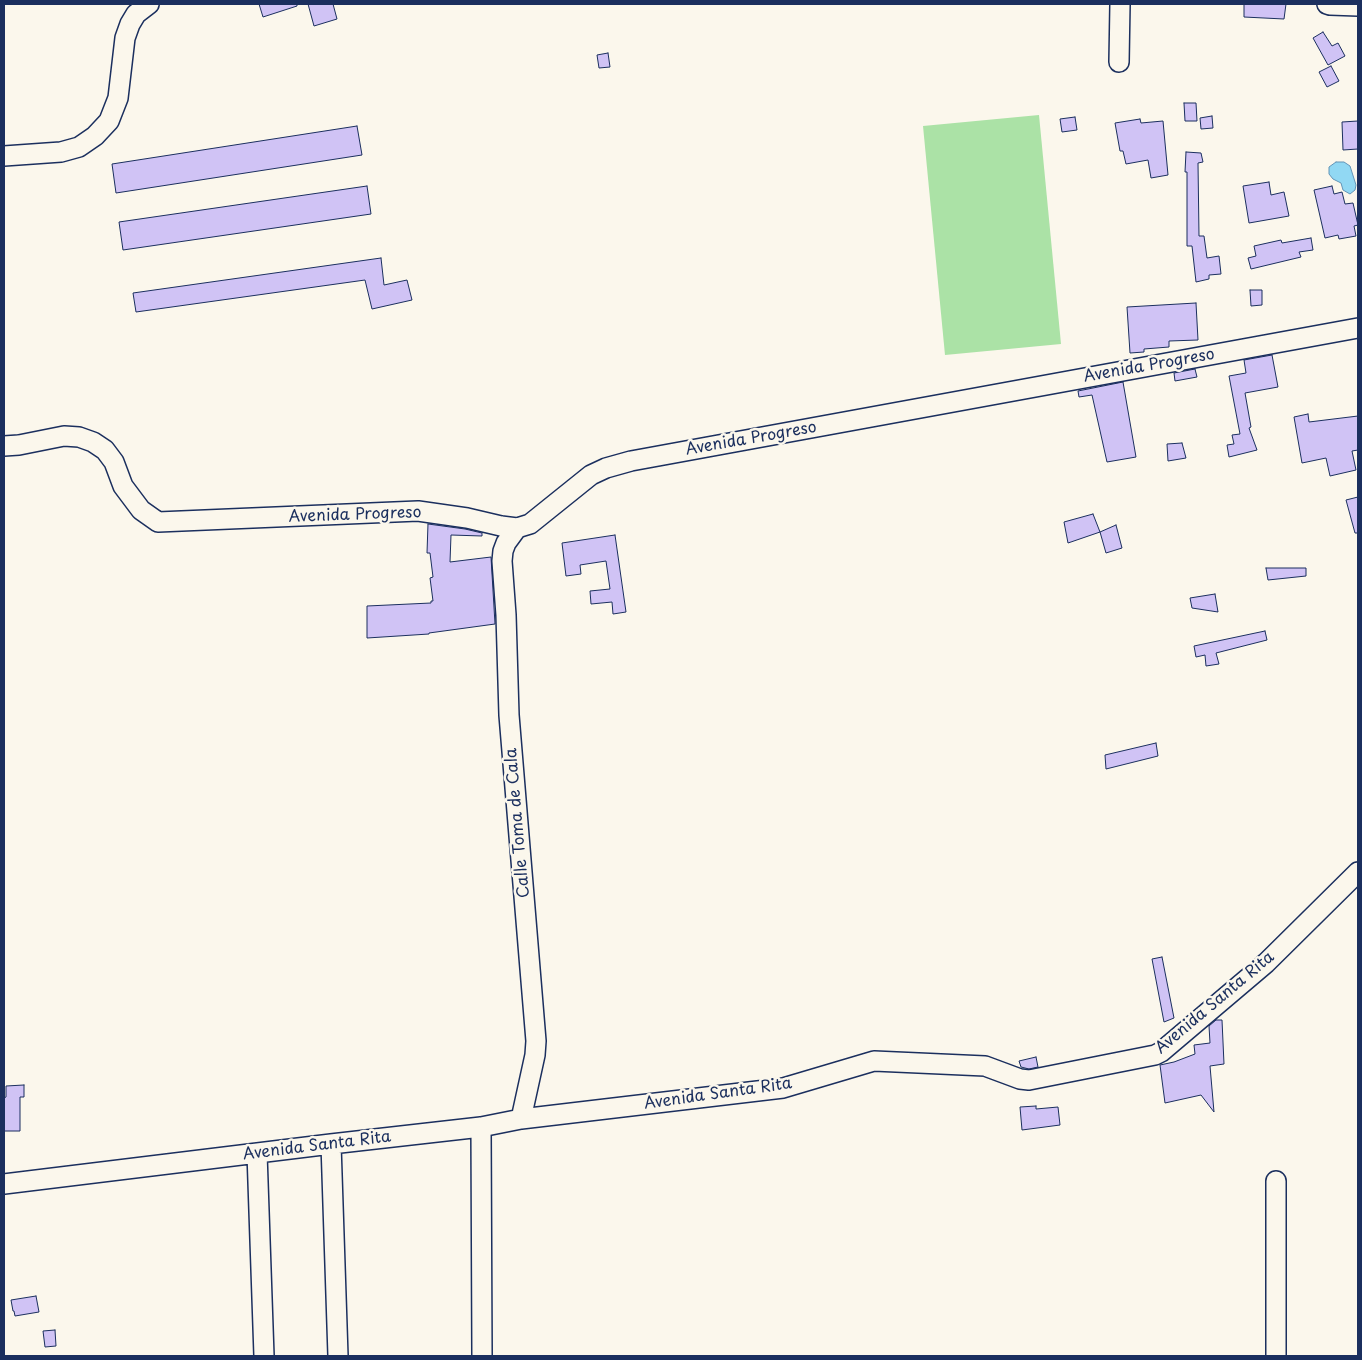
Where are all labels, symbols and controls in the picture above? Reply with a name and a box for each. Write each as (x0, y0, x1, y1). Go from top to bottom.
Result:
street label: Avenida Progreso (1082, 345, 1216, 387)
street label: Avenida Progreso (684, 418, 818, 460)
street label: Avenida Progreso (288, 503, 422, 527)
street label: Calle Toma de Cala (502, 747, 534, 899)
street label: Avenida Santa Rita (1152, 948, 1278, 1058)
street label: Avenida Santa Rita (643, 1074, 793, 1114)
street label: Avenida Santa Rita (242, 1127, 392, 1165)

